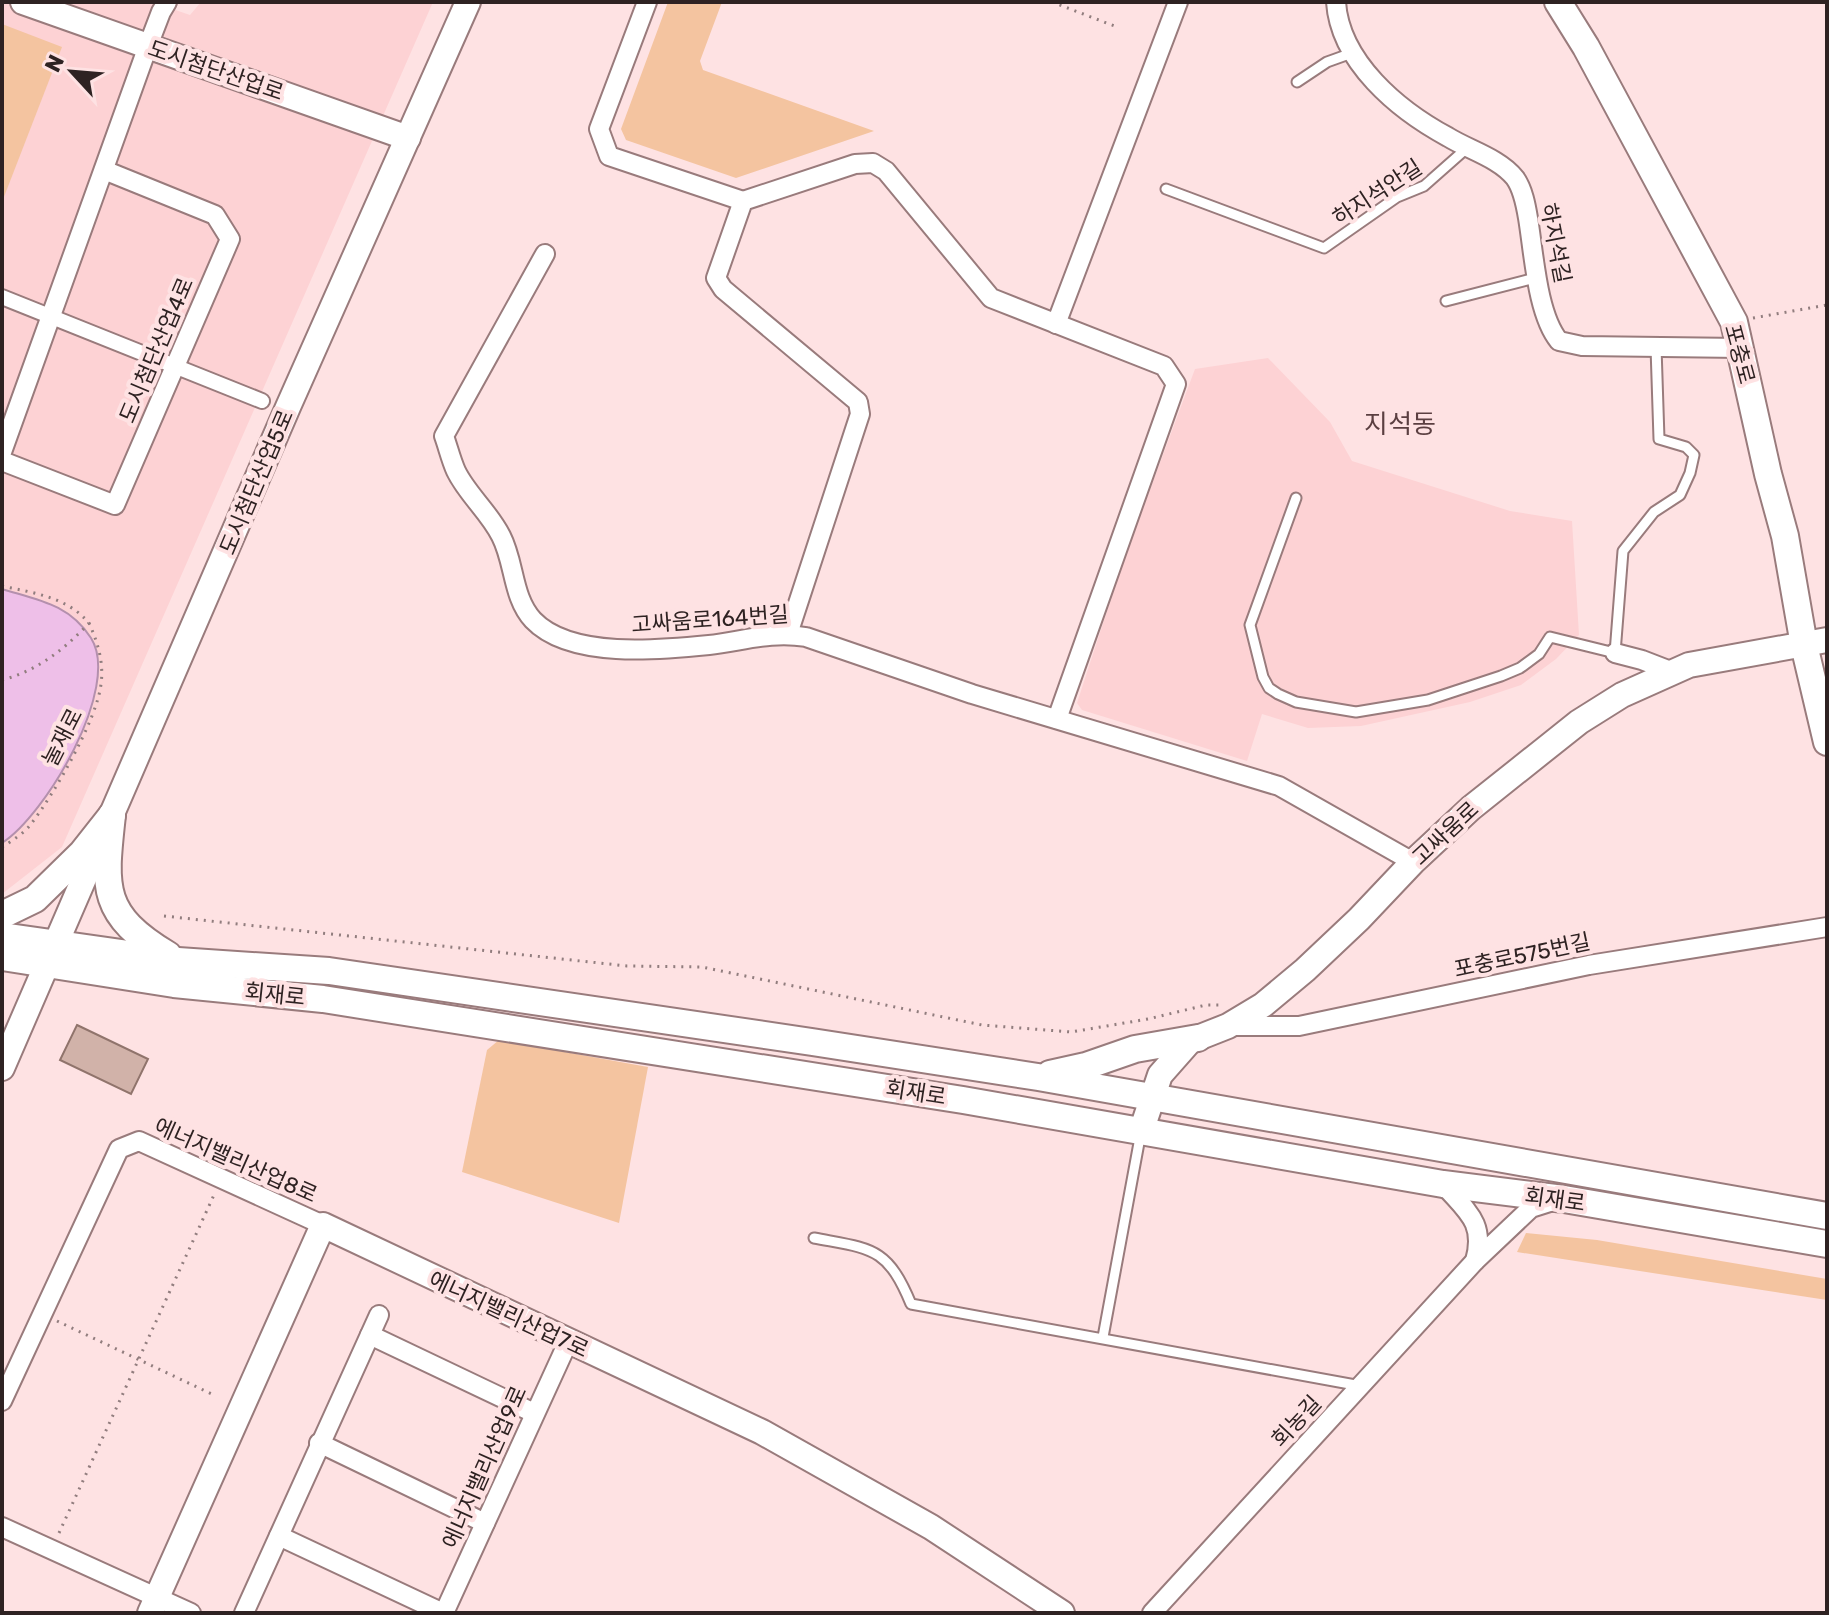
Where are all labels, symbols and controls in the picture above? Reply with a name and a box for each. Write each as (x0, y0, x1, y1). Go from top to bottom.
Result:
north arrow (32, 32, 112, 112)
street label: 도시첨단산업로 (144, 35, 287, 106)
text: N (39, 50, 70, 76)
street label: 하지석안길 (1327, 154, 1427, 231)
street label: 하지석길 (1535, 201, 1576, 285)
street label: 도시첨단산업4로 (114, 273, 199, 427)
street label: 포충로 (1719, 321, 1760, 387)
street label: 도시첨단산업5로 (214, 406, 299, 559)
district label: 지석동 (1364, 409, 1436, 440)
street label: 고싸움로164번길 (630, 601, 790, 638)
street label: 눌재로 (37, 704, 88, 770)
street label: 고싸움로 (1407, 796, 1484, 871)
street label: 포충로575번길 (1451, 928, 1593, 983)
street label: 회재로 (243, 978, 307, 1011)
street label: 회재로 (884, 1074, 948, 1111)
street label: 에너지밸리산업8로 (150, 1112, 322, 1209)
street label: 회재로 (1523, 1182, 1587, 1217)
street label: 에너지밸리산업7로 (425, 1266, 593, 1363)
street label: 에너지밸리산업9로 (437, 1382, 532, 1553)
street label: 회농길 (1266, 1390, 1327, 1453)

